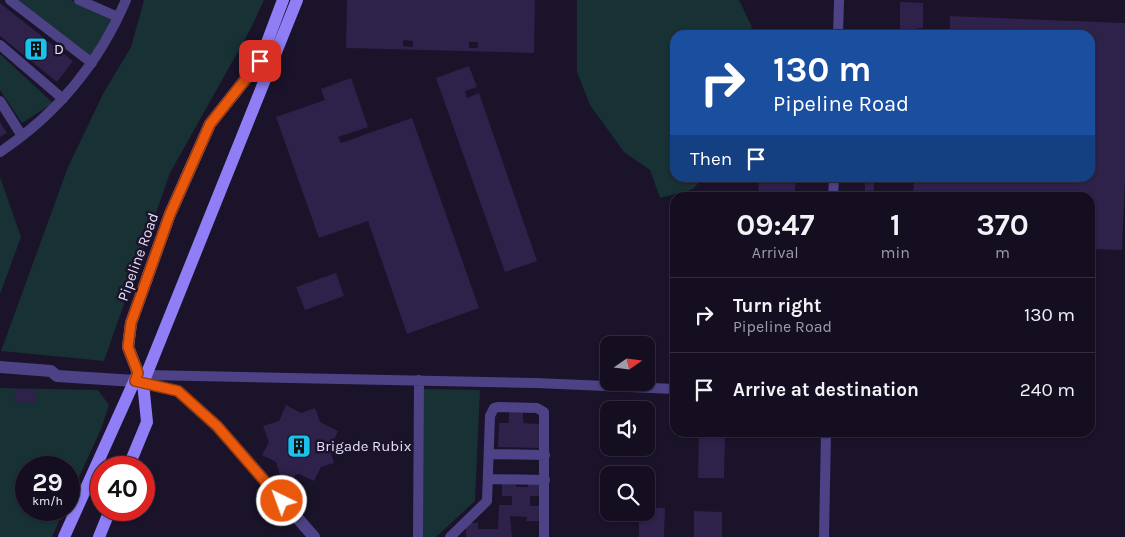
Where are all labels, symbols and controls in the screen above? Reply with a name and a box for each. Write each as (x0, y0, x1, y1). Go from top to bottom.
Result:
building icon: D (23, 36, 49, 62)
place label: D (54, 40, 64, 58)
pin (239, 40, 281, 82)
icon: arrive (246, 47, 274, 75)
text: 130 m (773, 49, 871, 90)
icon: right (690, 50, 755, 115)
text: Pipeline Road (773, 91, 909, 117)
icon: arrive (742, 145, 770, 173)
text: Then (690, 148, 732, 170)
text: 09:47 (736, 207, 814, 243)
text: 1 (890, 207, 901, 243)
text: 370 (976, 207, 1029, 243)
street label: Pipeline Road (114, 210, 162, 304)
text: Arrival (752, 243, 799, 262)
text: min (881, 243, 910, 262)
text: m (995, 243, 1010, 262)
text: Turn right (733, 295, 822, 317)
icon: right (690, 301, 718, 329)
text: 130 m (1024, 304, 1075, 326)
text: Pipeline Road (733, 317, 832, 336)
north arrow (600, 336, 655, 391)
map controls (600, 336, 655, 521)
icon: arrive (690, 376, 718, 404)
text: Arrive at destination (733, 379, 919, 401)
text: 240 m (1020, 379, 1075, 401)
button: sound (600, 401, 655, 456)
building icon: Brigade Rubix (286, 433, 312, 459)
place label: Brigade Rubix (316, 437, 412, 455)
speed limit sign: 40 (90, 456, 155, 521)
button: search (600, 466, 655, 521)
text: 29 (32, 468, 63, 497)
position arrow (255, 474, 307, 526)
text: km/h (32, 494, 63, 508)

